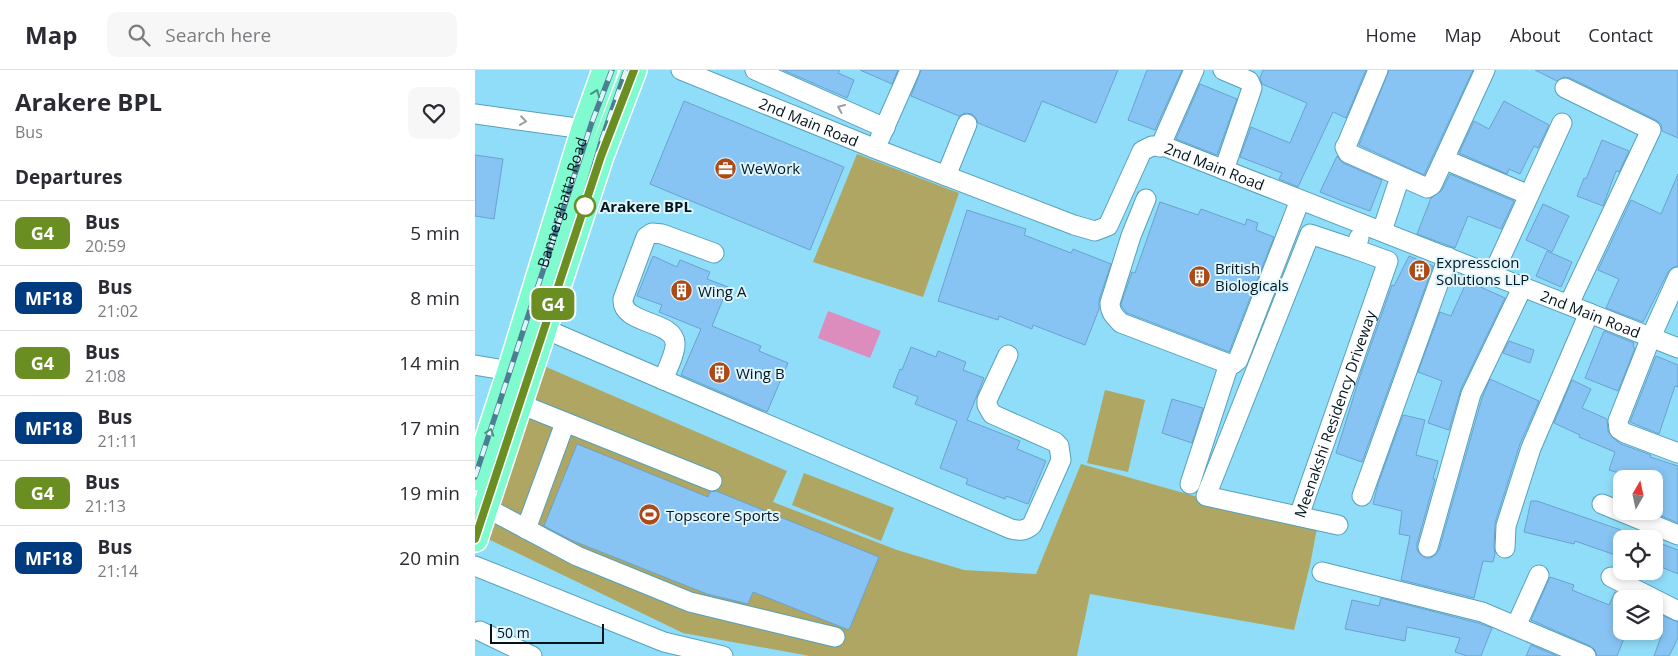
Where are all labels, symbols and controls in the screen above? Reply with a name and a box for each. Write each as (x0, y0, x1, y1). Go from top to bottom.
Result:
search box (107, 12, 457, 57)
text: Map (25, 18, 77, 51)
icon: search (125, 21, 153, 49)
text: Search here (165, 22, 271, 48)
text: Home (1366, 23, 1416, 47)
text: Map (1444, 23, 1482, 47)
text: About (1510, 23, 1560, 47)
text: Contact (1588, 23, 1653, 47)
text: Arakere BPL (15, 85, 162, 118)
button: heart (408, 87, 460, 139)
one-way arrow (590, 90, 600, 98)
street label: 2nd Main Road (756, 93, 862, 151)
one-way arrow (837, 103, 846, 114)
one-way arrow (519, 115, 528, 125)
text: Bus (15, 121, 43, 143)
street label: Bannerghatta Road (532, 135, 591, 270)
street label: 2nd Main Road (1162, 137, 1267, 195)
office icon: WeWork (713, 156, 737, 180)
place label: WeWork (741, 158, 800, 178)
text: Departures (15, 164, 122, 190)
marker: Arakere BPL (574, 195, 596, 217)
place label: Arakere BPL (600, 196, 692, 216)
text: Bus (85, 209, 120, 235)
text: 5 min (410, 220, 460, 246)
text: G4 (31, 221, 54, 245)
text: 20:59 (85, 235, 126, 257)
place label: Expresscion Solutions LLP (1436, 252, 1529, 289)
place label: British Biologicals (1215, 258, 1289, 295)
building icon: Expresscion Solutions LLP (1408, 259, 1432, 283)
building icon: British Biologicals (1187, 265, 1211, 289)
text: Bus (97, 274, 132, 300)
building icon: Wing A (670, 279, 694, 303)
place label: Wing A (698, 281, 747, 301)
text: 8 min (410, 285, 460, 311)
street label: 2nd Main Road (1538, 285, 1643, 342)
text: MF18 (25, 286, 72, 310)
line badge: G4 (531, 288, 575, 320)
text: G4 (541, 292, 565, 316)
text: 21:02 (97, 300, 138, 322)
street label: Meenakshi Residency Driveway (1289, 307, 1380, 520)
text: Bus (85, 339, 120, 365)
text: 14 min (399, 350, 460, 376)
text: G4 (31, 351, 54, 375)
building icon: Wing B (708, 361, 732, 385)
place label: Wing B (736, 363, 785, 383)
text: 21:08 (85, 365, 126, 387)
text: Bus (97, 404, 132, 430)
text: 17 min (399, 415, 460, 441)
text: MF18 (25, 416, 72, 440)
one-way arrow (484, 428, 494, 437)
text: 21:11 (97, 430, 138, 452)
text: Bus (85, 469, 120, 495)
north arrow (1613, 470, 1663, 520)
map controls (1613, 470, 1663, 640)
text: 19 min (399, 480, 460, 506)
text: G4 (31, 481, 54, 505)
text: 21:13 (85, 495, 126, 517)
sports icon: Topscore Sports (638, 503, 662, 527)
place label: Topscore Sports (666, 505, 779, 525)
button: locate (1613, 530, 1663, 580)
text: Bus (97, 534, 132, 560)
text: 20 min (399, 545, 460, 571)
text: MF18 (25, 546, 72, 570)
text: 21:14 (97, 560, 138, 582)
button: layers (1613, 590, 1663, 640)
scale bar (490, 621, 604, 644)
text: 50 m (497, 623, 530, 642)

